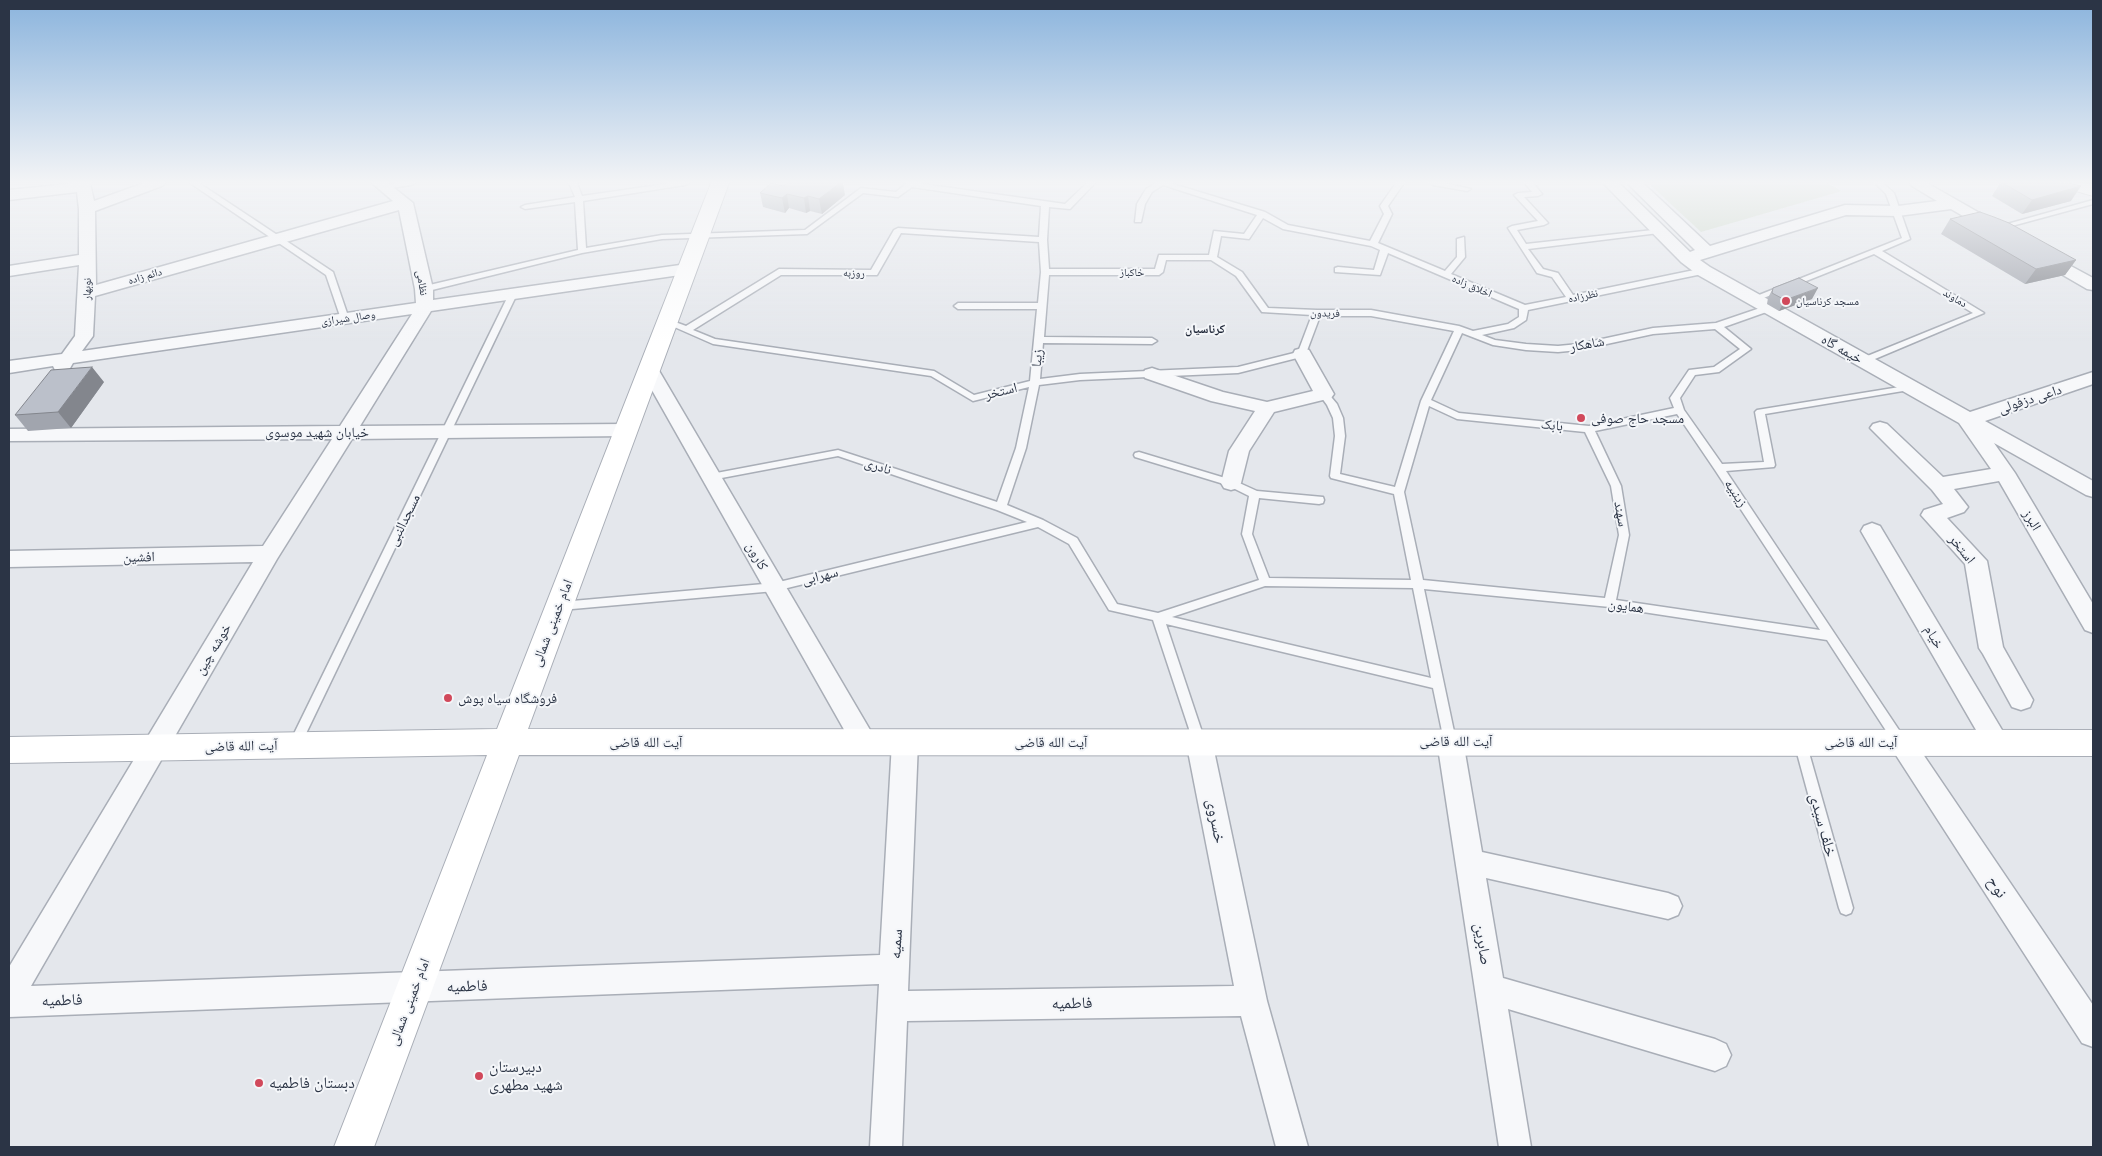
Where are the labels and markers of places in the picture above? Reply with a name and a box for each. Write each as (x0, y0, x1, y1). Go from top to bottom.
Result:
place label: مسجد کرناسیان (1796, 294, 1859, 308)
marker: مسجد کرناسیان (1780, 295, 1792, 307)
place label: مسجد حاج صوفی (1591, 410, 1684, 426)
marker: مسجد حاج صوفی (1575, 412, 1587, 424)
place label: فروشگاه سیاه پوش (458, 690, 557, 706)
marker: فروشگاه سیاه پوش (442, 692, 454, 704)
place label: دبیرستان شهید مطهری (489, 1057, 563, 1095)
marker: دبیرستان شهید مطهری (473, 1070, 485, 1082)
place label: دبستان فاطمیه (269, 1073, 355, 1093)
marker: دبستان فاطمیه (253, 1077, 265, 1089)

